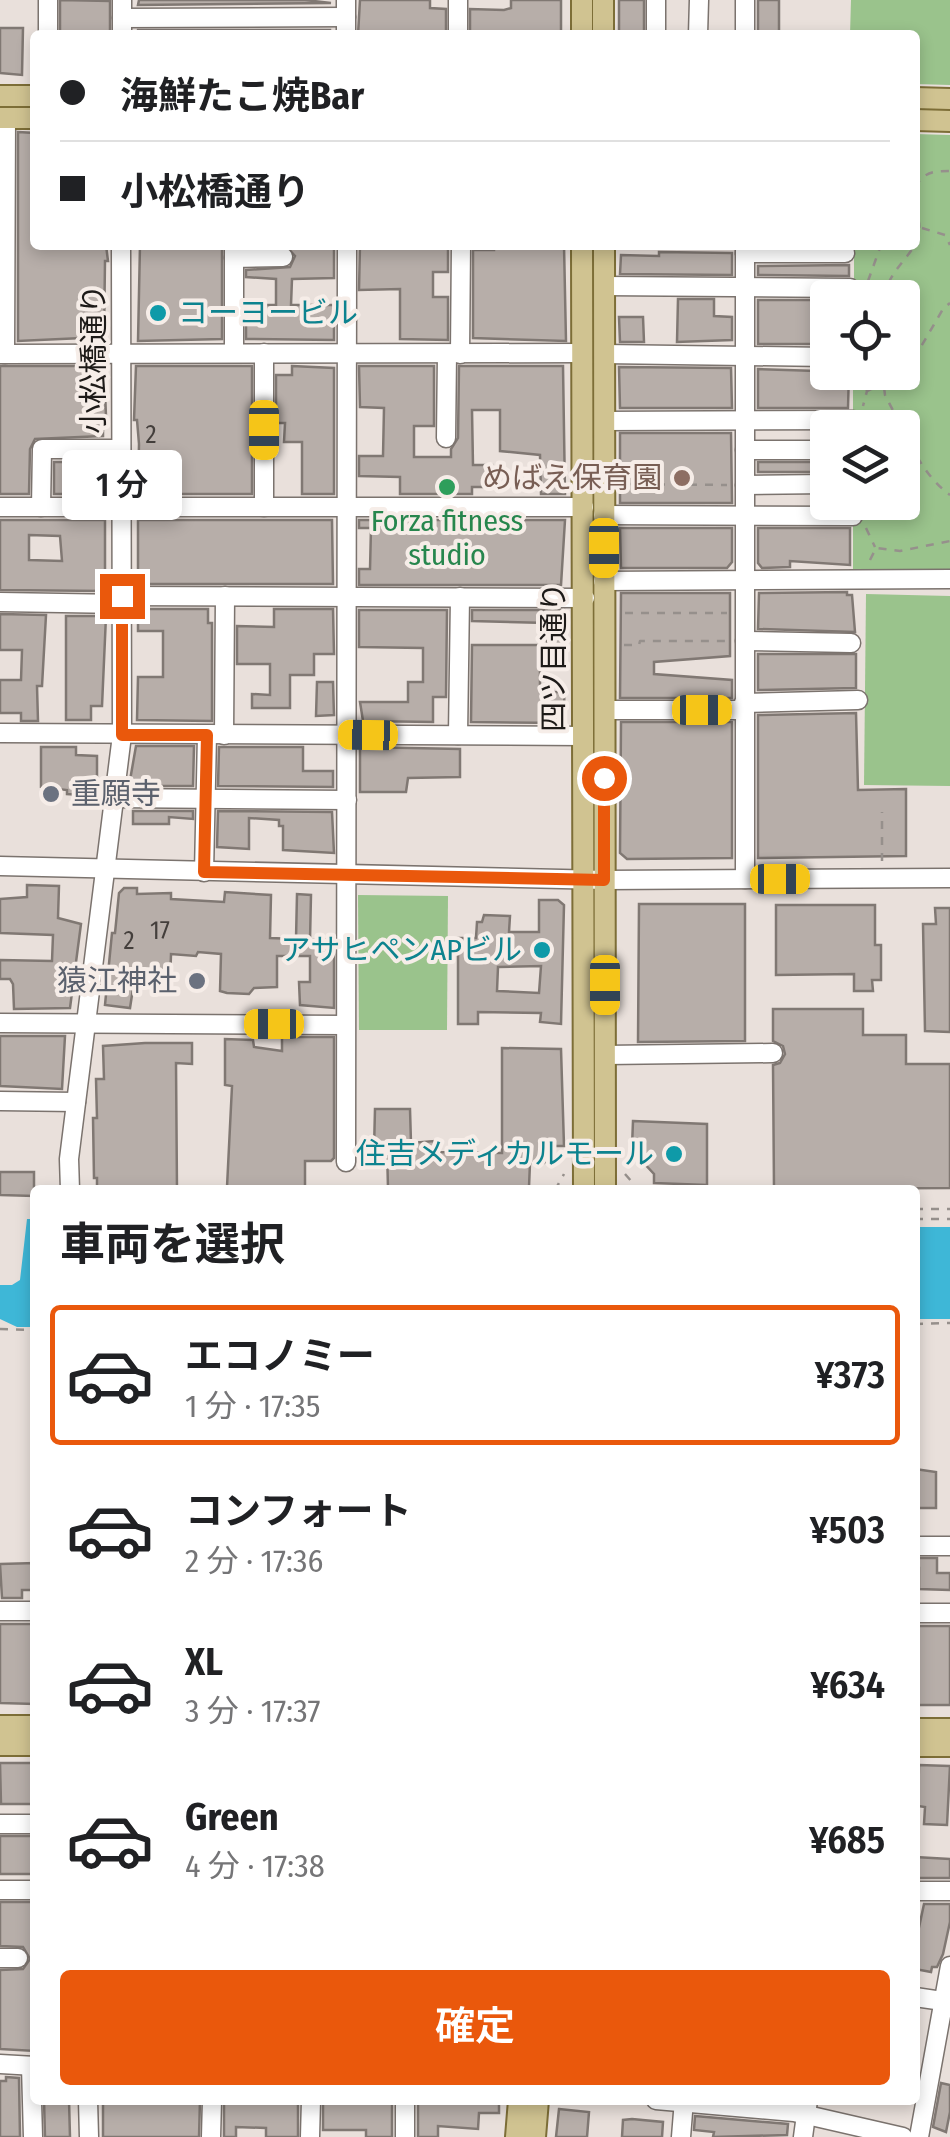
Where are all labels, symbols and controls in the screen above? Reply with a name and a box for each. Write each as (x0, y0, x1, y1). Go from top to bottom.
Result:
text: 海鮮たこ焼Bar (120, 73, 364, 119)
text: 小松橋通り (120, 169, 310, 215)
map controls (810, 280, 920, 520)
button: locate (810, 280, 920, 390)
street label: 小松橋通り (76, 284, 112, 434)
place label: コーヨービル (178, 295, 358, 331)
marker: コーヨービル (147, 302, 169, 324)
car (249, 400, 279, 460)
button: layers (810, 410, 920, 520)
house number: 2 (145, 420, 157, 450)
callout: 1 分 (62, 451, 182, 521)
place label: めばえ保育園 (482, 460, 662, 496)
text: 1 分 (96, 466, 148, 504)
marker: めばえ保育園 (671, 467, 693, 489)
marker: Forza fitness studio (436, 476, 458, 498)
place label: Forza fitness studio (371, 503, 523, 573)
car (589, 518, 619, 578)
route end (100, 574, 145, 619)
street label: 四ツ目通り (536, 582, 572, 732)
car (672, 695, 732, 725)
car (338, 719, 398, 751)
route start (582, 756, 627, 801)
place label: 重願寺 (71, 776, 161, 812)
marker: 重願寺 (40, 783, 62, 805)
car (750, 864, 810, 894)
house number: 17 (150, 916, 170, 946)
house number: 2 (123, 926, 135, 956)
place label: アサヒペンAPビル (281, 932, 522, 968)
marker: アサヒペンAPビル (531, 939, 553, 961)
car (590, 955, 620, 1015)
place label: 猿江神社 (57, 963, 177, 999)
marker: 猿江神社 (186, 970, 208, 992)
car (244, 1009, 304, 1039)
place label: 住吉メディカルモール (356, 1136, 654, 1172)
marker: 住吉メディカルモール (663, 1143, 685, 1165)
text: 車両を選択 (60, 1218, 285, 1272)
icon: car (65, 1330, 155, 1420)
text: エコノミー (185, 1333, 375, 1379)
text: ¥373 (815, 1352, 885, 1398)
text: 1 分 · 17:35 (185, 1387, 320, 1425)
icon: car (65, 1485, 155, 1575)
text: コンフォート (185, 1488, 412, 1534)
text: ¥503 (810, 1507, 885, 1553)
text: 2 分 · 17:36 (185, 1542, 323, 1580)
text: XL (185, 1639, 223, 1685)
icon: car (65, 1640, 155, 1730)
text: ¥634 (811, 1662, 885, 1708)
text: 3 分 · 17:37 (185, 1692, 321, 1730)
text: Green (185, 1794, 279, 1840)
icon: car (65, 1795, 155, 1885)
text: ¥685 (809, 1817, 885, 1863)
text: 4 分 · 17:38 (185, 1847, 325, 1885)
button: 確定 (60, 1970, 890, 2085)

